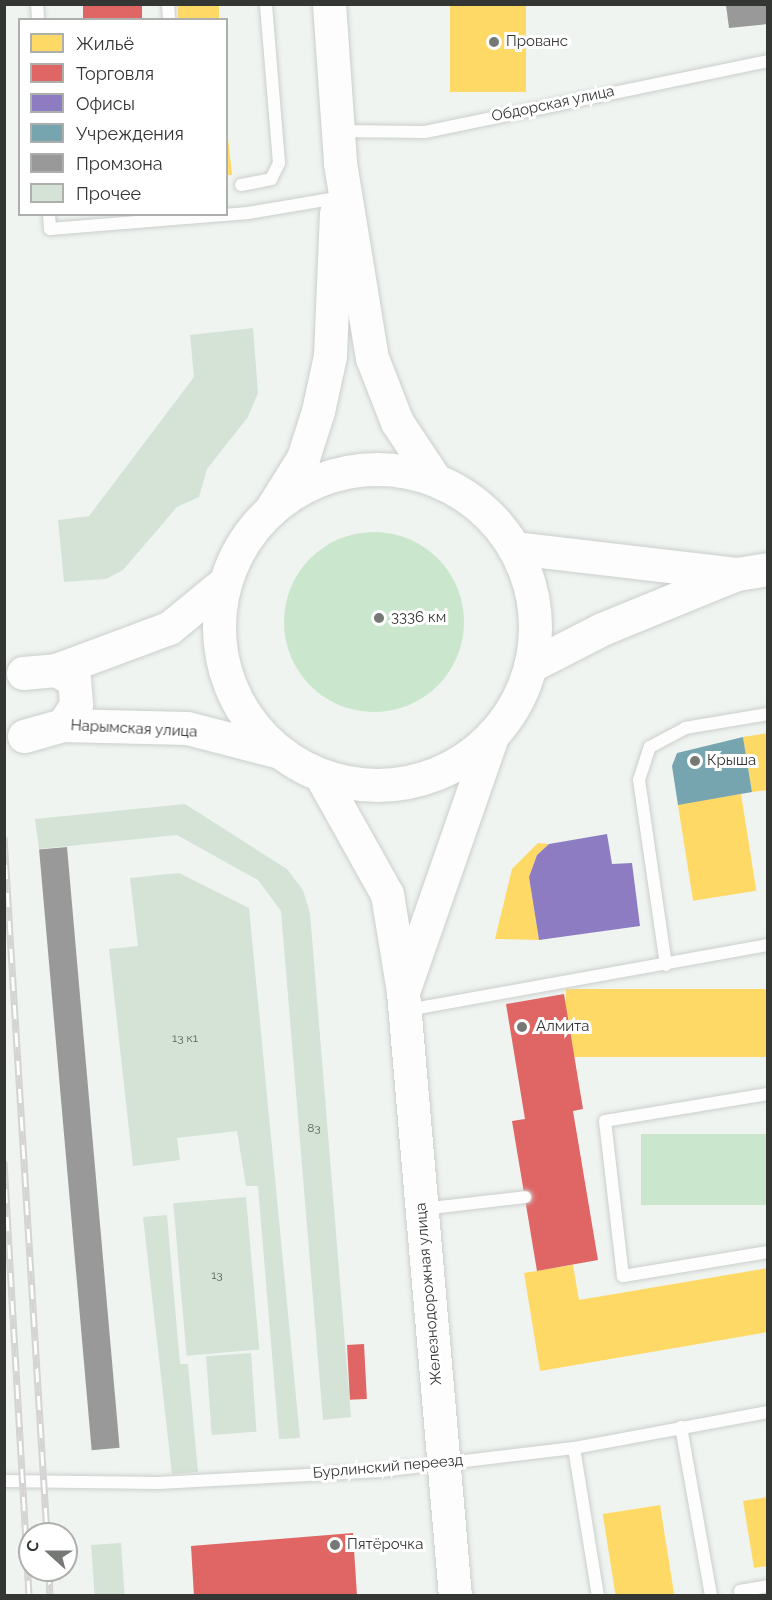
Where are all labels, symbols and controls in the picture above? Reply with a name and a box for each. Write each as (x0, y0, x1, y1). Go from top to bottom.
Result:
legend (18, 18, 228, 216)
text: Жильё (76, 33, 134, 54)
place label: Прованс (506, 33, 568, 51)
marker: Прованс (487, 35, 501, 49)
text: Торговля (76, 63, 154, 84)
street label: Обдорская улица (490, 82, 616, 126)
text: Офисы (76, 93, 135, 114)
text: Учреждения (76, 123, 184, 144)
text: Промзона (76, 153, 163, 174)
text: Прочее (76, 183, 141, 204)
place label: 3336 км (391, 609, 446, 627)
marker: 3336 км (372, 611, 386, 625)
street label: Нарымская улица (70, 717, 198, 741)
place label: Крыша (707, 752, 756, 770)
marker: Крыша (688, 754, 702, 768)
marker: Алмита (513, 1018, 531, 1036)
place label: Алмита (536, 1018, 589, 1036)
house number: 13 к1 (172, 1032, 198, 1046)
house number: 83 (307, 1122, 321, 1136)
street label: Железнодорожная улица (412, 1202, 446, 1386)
house number: 13 (211, 1269, 223, 1283)
street label: Бурлинский переезд (312, 1451, 464, 1483)
north arrow (18, 1522, 78, 1582)
place label: Пятёрочка (347, 1536, 423, 1554)
text: С (22, 1538, 43, 1555)
marker: Пятёрочка (328, 1538, 342, 1552)

